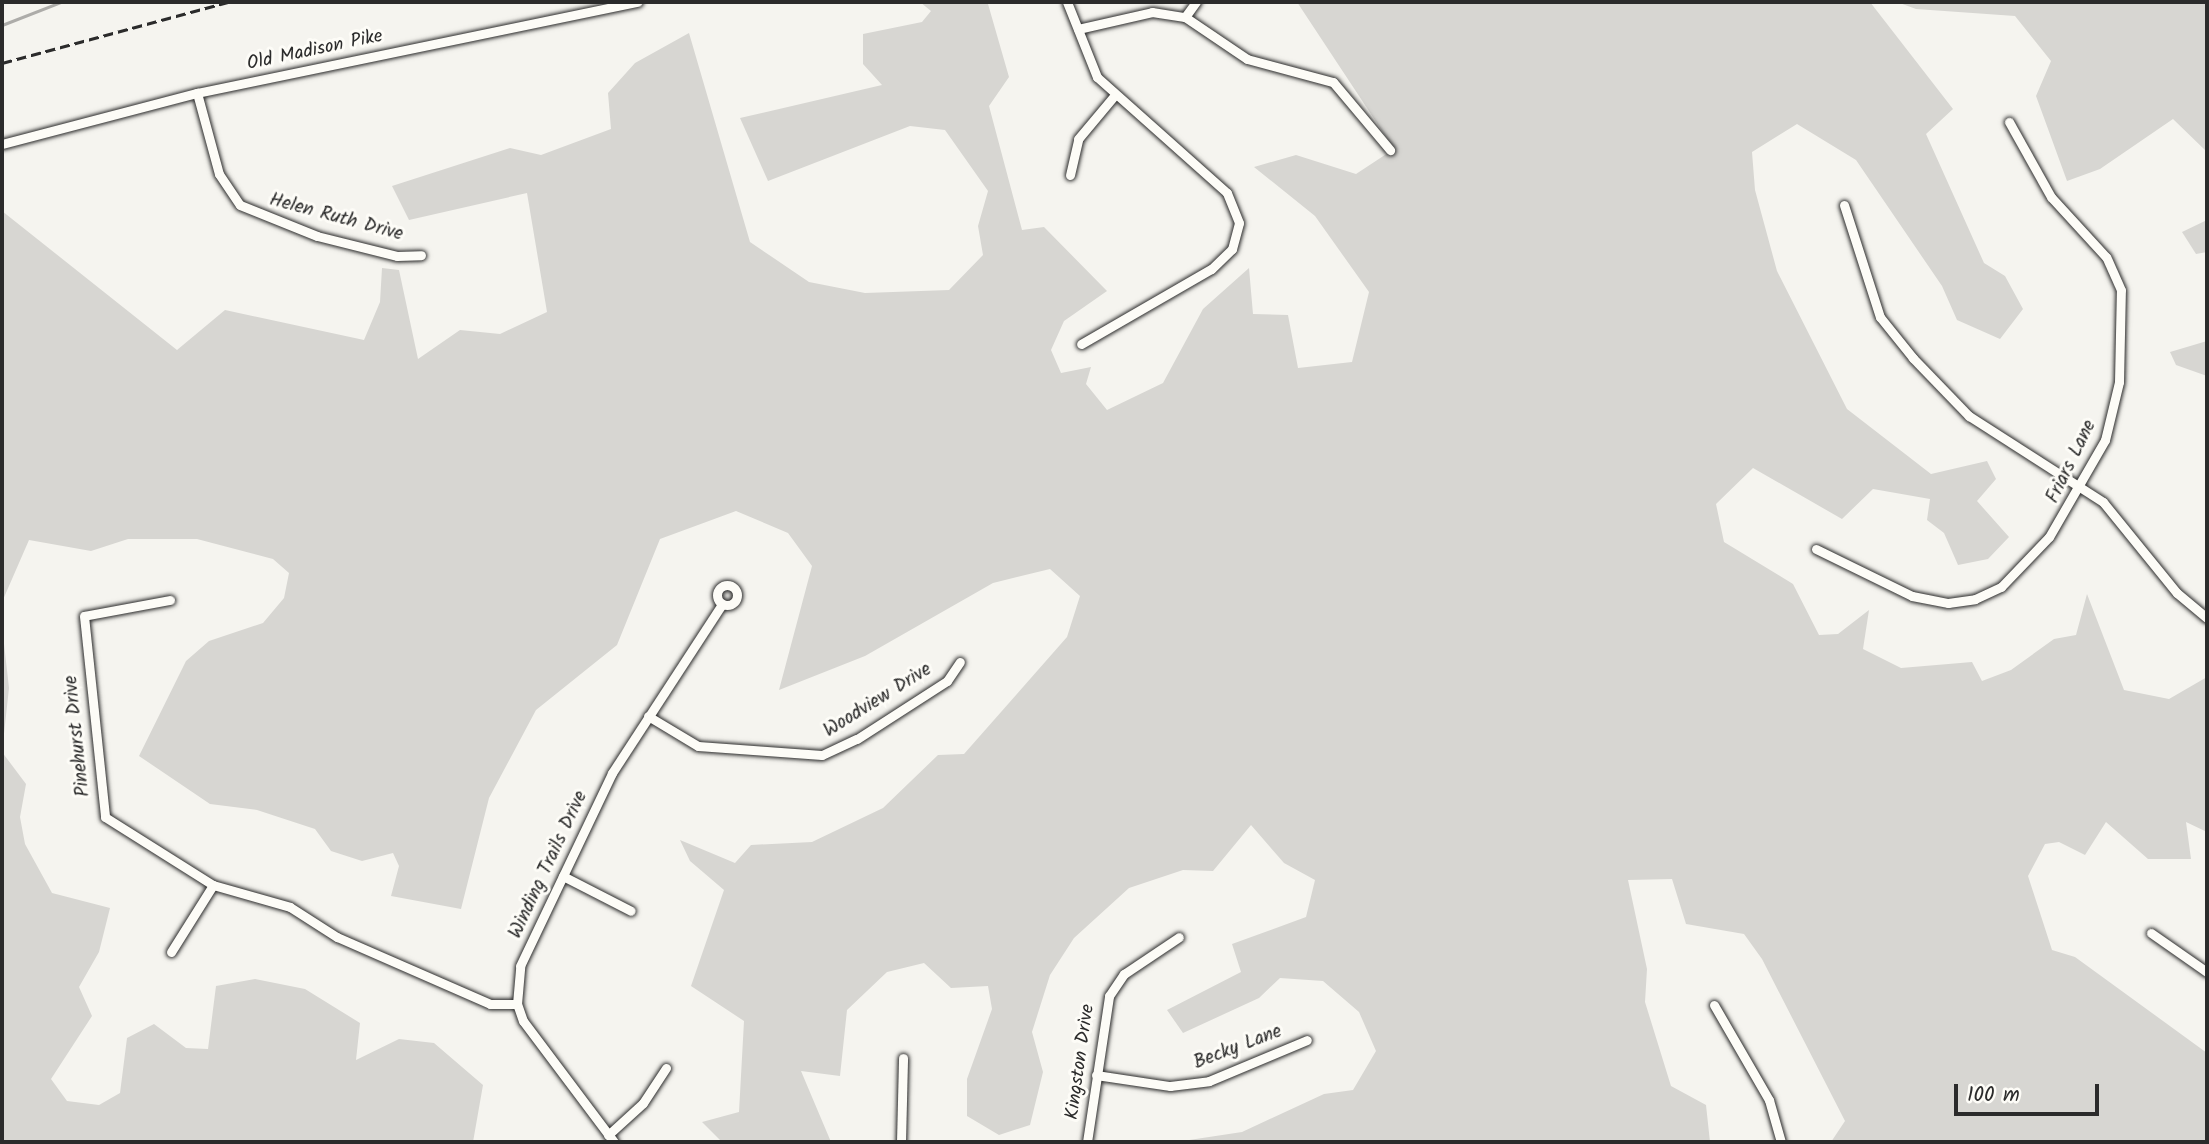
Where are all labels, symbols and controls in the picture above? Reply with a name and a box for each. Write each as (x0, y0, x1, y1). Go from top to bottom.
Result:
street label: Old Madison Pike (245, 25, 385, 77)
street label: Helen Ruth Drive (267, 189, 405, 247)
street label: Friars Lane (2042, 417, 2102, 507)
street label: Woodview Drive (820, 659, 936, 743)
street label: Pinehurst Drive (60, 674, 96, 798)
street label: Winding Trails Drive (505, 788, 593, 942)
street label: Kingston Drive (1062, 1003, 1100, 1121)
street label: Becky Lane (1191, 1021, 1285, 1075)
scale bar (1957, 1070, 2102, 1114)
text: 100 m (1967, 1079, 2020, 1112)

